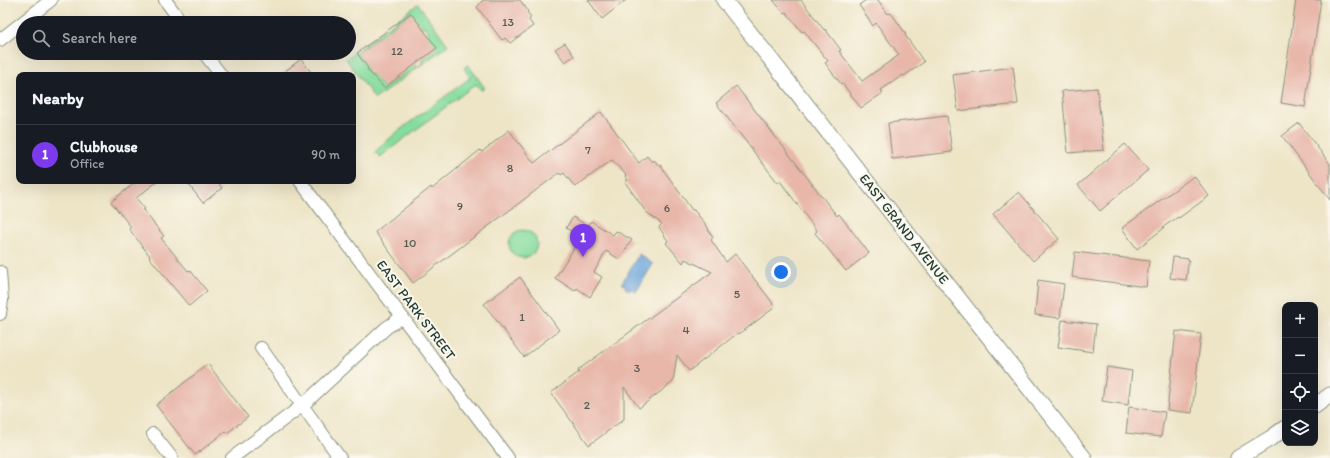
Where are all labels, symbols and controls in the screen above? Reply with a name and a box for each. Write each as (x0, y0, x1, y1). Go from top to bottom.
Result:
house number: 13 (502, 15, 515, 29)
search box (16, 16, 356, 60)
icon: search (30, 27, 52, 49)
text: Search here (62, 29, 137, 47)
house number: 12 (391, 44, 404, 58)
text: Nearby (32, 88, 84, 108)
text: Clubhouse (70, 138, 138, 156)
house number: 7 (585, 143, 591, 157)
text: 1 (42, 147, 48, 162)
text: 90 m (311, 147, 340, 162)
text: Office (70, 156, 105, 171)
house number: 8 (507, 161, 514, 175)
street label: EAST GRAND AVENUE (856, 170, 953, 288)
house number: 9 (457, 199, 463, 213)
house number: 6 (664, 201, 670, 215)
pin: 1 (570, 224, 596, 257)
house number: 10 (404, 236, 416, 250)
street label: EAST PARK STREET (373, 257, 459, 364)
your location (771, 262, 791, 282)
house number: 5 (734, 287, 740, 301)
map controls (1282, 302, 1318, 446)
button: + (1282, 302, 1318, 338)
house number: 1 (519, 310, 525, 324)
house number: 4 (682, 323, 690, 337)
button: − (1282, 338, 1318, 374)
house number: 3 (634, 361, 641, 375)
button: locate (1282, 374, 1318, 410)
house number: 2 (584, 398, 591, 412)
button: layers (1282, 410, 1318, 446)

